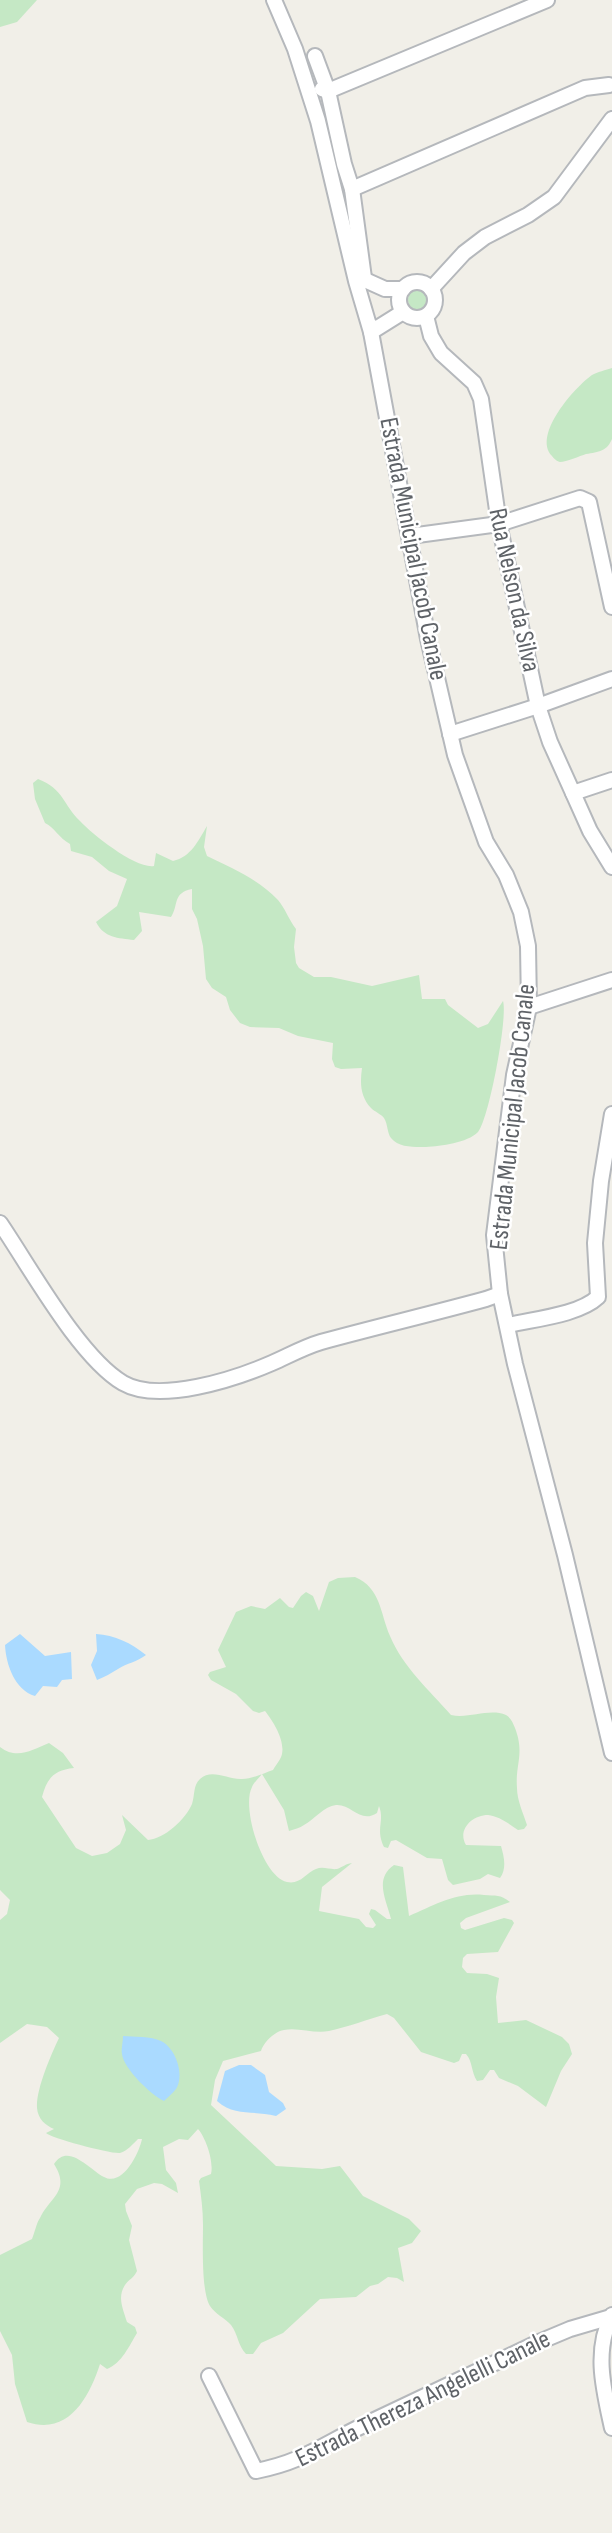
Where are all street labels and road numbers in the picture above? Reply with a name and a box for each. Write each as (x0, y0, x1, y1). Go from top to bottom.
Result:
street label: Estrada Municipal Jacob Canale (372, 415, 454, 683)
street label: Rua Nelson da Silva (482, 505, 546, 675)
street label: Estrada Municipal Jacob Canale (484, 983, 542, 1251)
street label: Estrada Thereza Angelelli Canale (291, 2324, 555, 2474)

